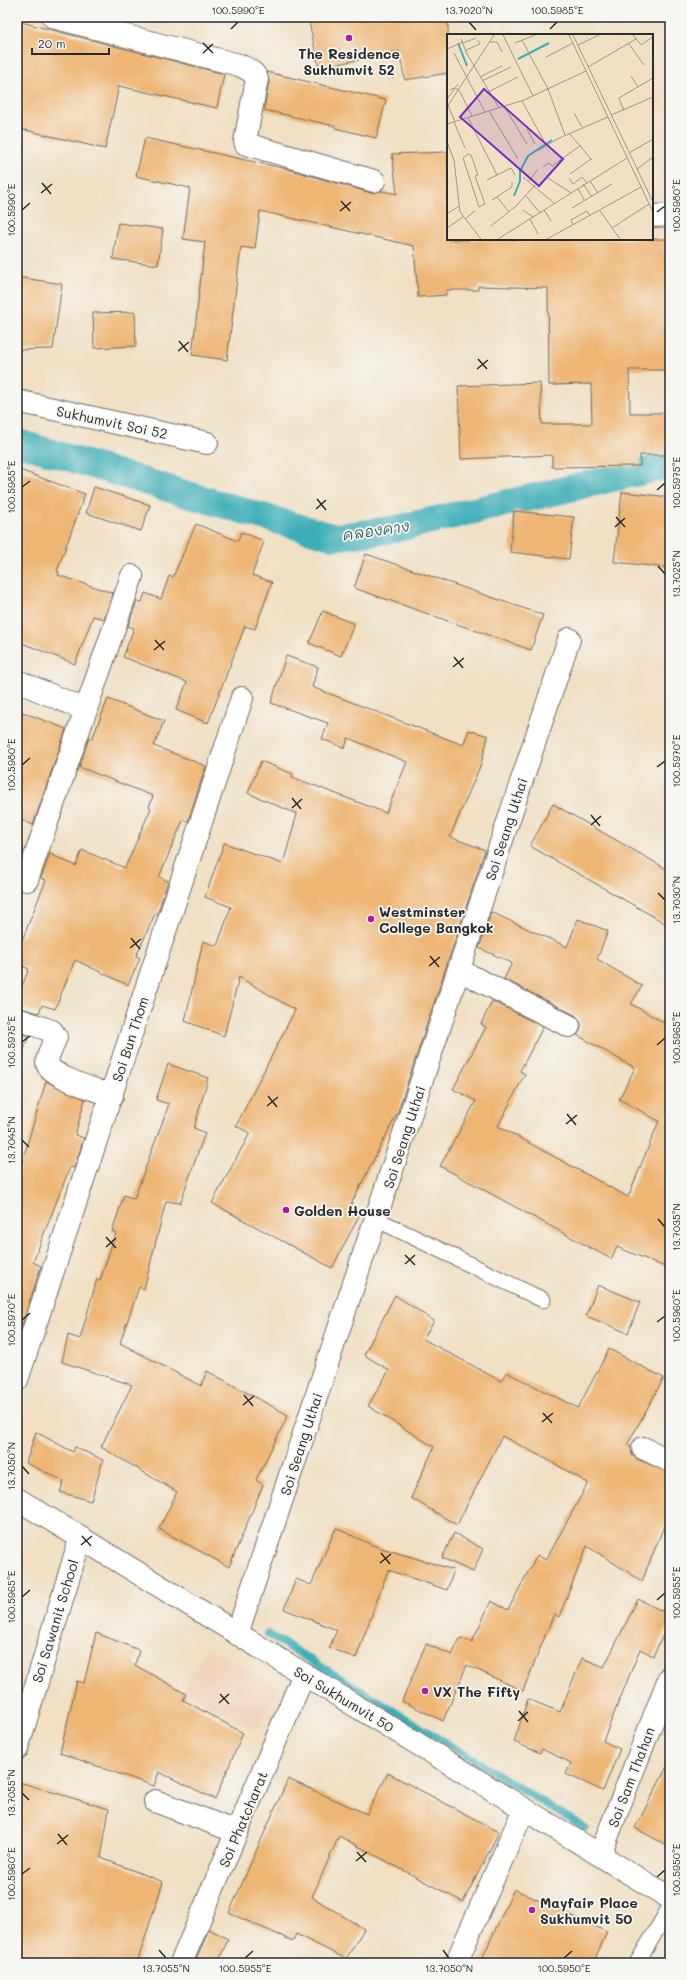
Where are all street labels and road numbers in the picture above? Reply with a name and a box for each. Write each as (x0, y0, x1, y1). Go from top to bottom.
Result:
street label: Sukhumvit Soi 52 (55, 401, 169, 443)
street label: Soi Seang Uthai (480, 775, 532, 883)
street label: Soi Bun Thom (107, 994, 153, 1084)
street label: Soi Seang Uthai (378, 1083, 430, 1191)
street label: Soi Seang Uthai (275, 1390, 327, 1498)
street label: Soi Sawanit School (27, 1557, 83, 1685)
street label: Soi Sukhumvit 50 (290, 1662, 398, 1737)
street label: Soi Sam Thahan (603, 1724, 659, 1830)
street label: Soi Phatcharat (214, 1768, 272, 1870)

